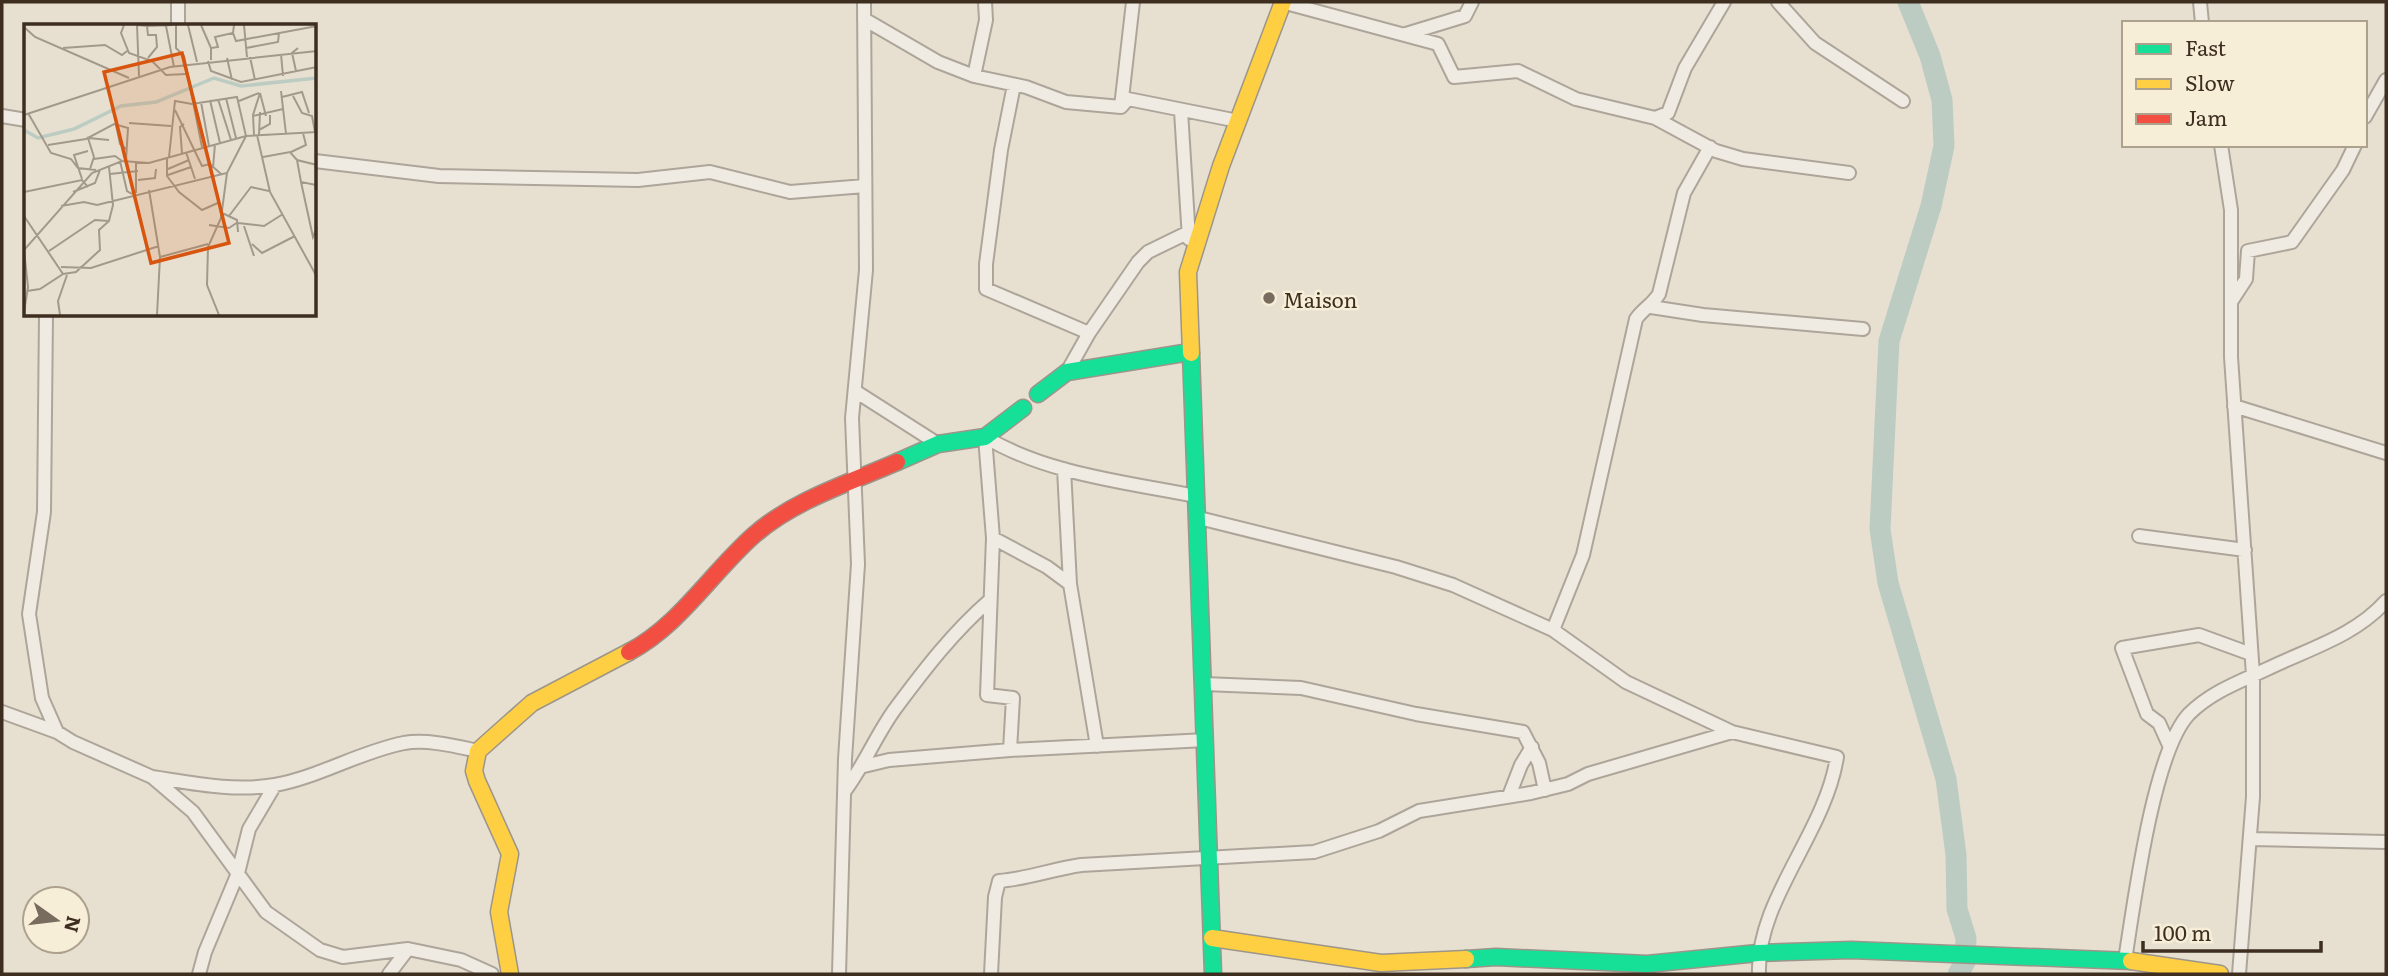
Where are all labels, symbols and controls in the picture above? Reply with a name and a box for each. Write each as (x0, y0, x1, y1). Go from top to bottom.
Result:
legend (2122, 21, 2367, 147)
inset map (24, 24, 317, 317)
text: Fast (2185, 31, 2226, 62)
text: Slow (2185, 66, 2235, 97)
text: Jam (2185, 101, 2227, 132)
place label: Maison (1283, 283, 1358, 314)
marker: Maison (1261, 290, 1277, 306)
north arrow (21, 885, 91, 955)
scale bar (2143, 909, 2322, 953)
text: N (58, 913, 89, 936)
text: 100 m (2154, 916, 2211, 947)

